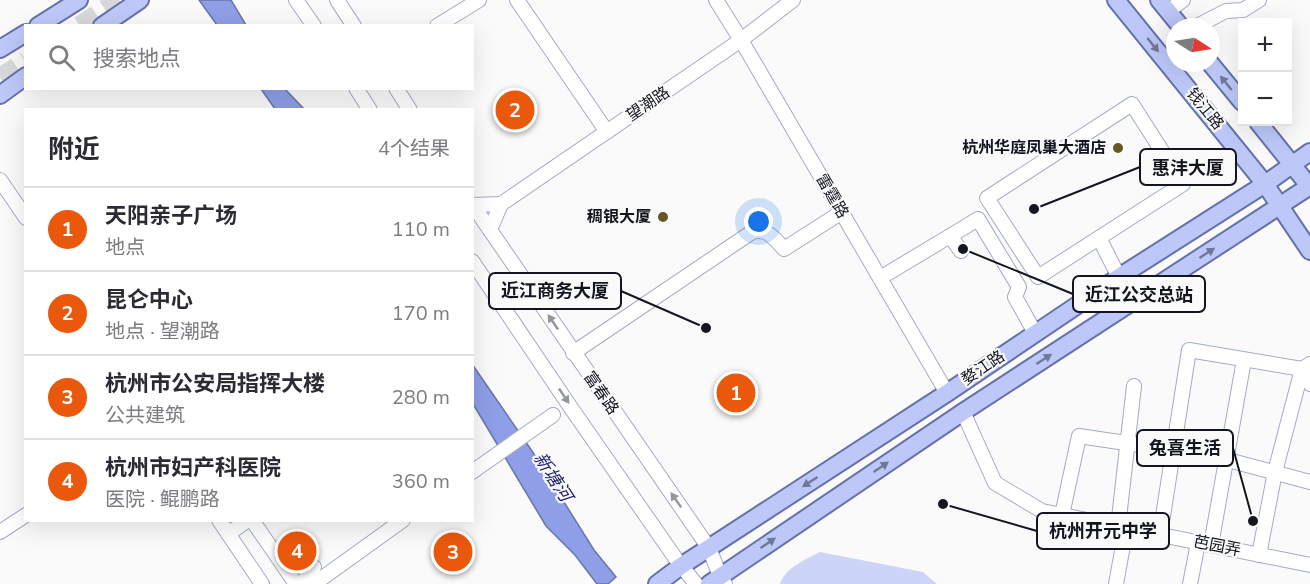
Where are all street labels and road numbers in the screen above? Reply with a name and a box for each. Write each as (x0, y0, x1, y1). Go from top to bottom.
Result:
street label: 望潮路 (622, 81, 674, 127)
street label: 钱江路 (1181, 83, 1229, 135)
street label: 雷霆路 (810, 170, 854, 222)
street label: 婺江路 (957, 345, 1009, 391)
street label: 富春路 (578, 367, 624, 419)
street label: 芭园弄 (1191, 531, 1243, 561)

